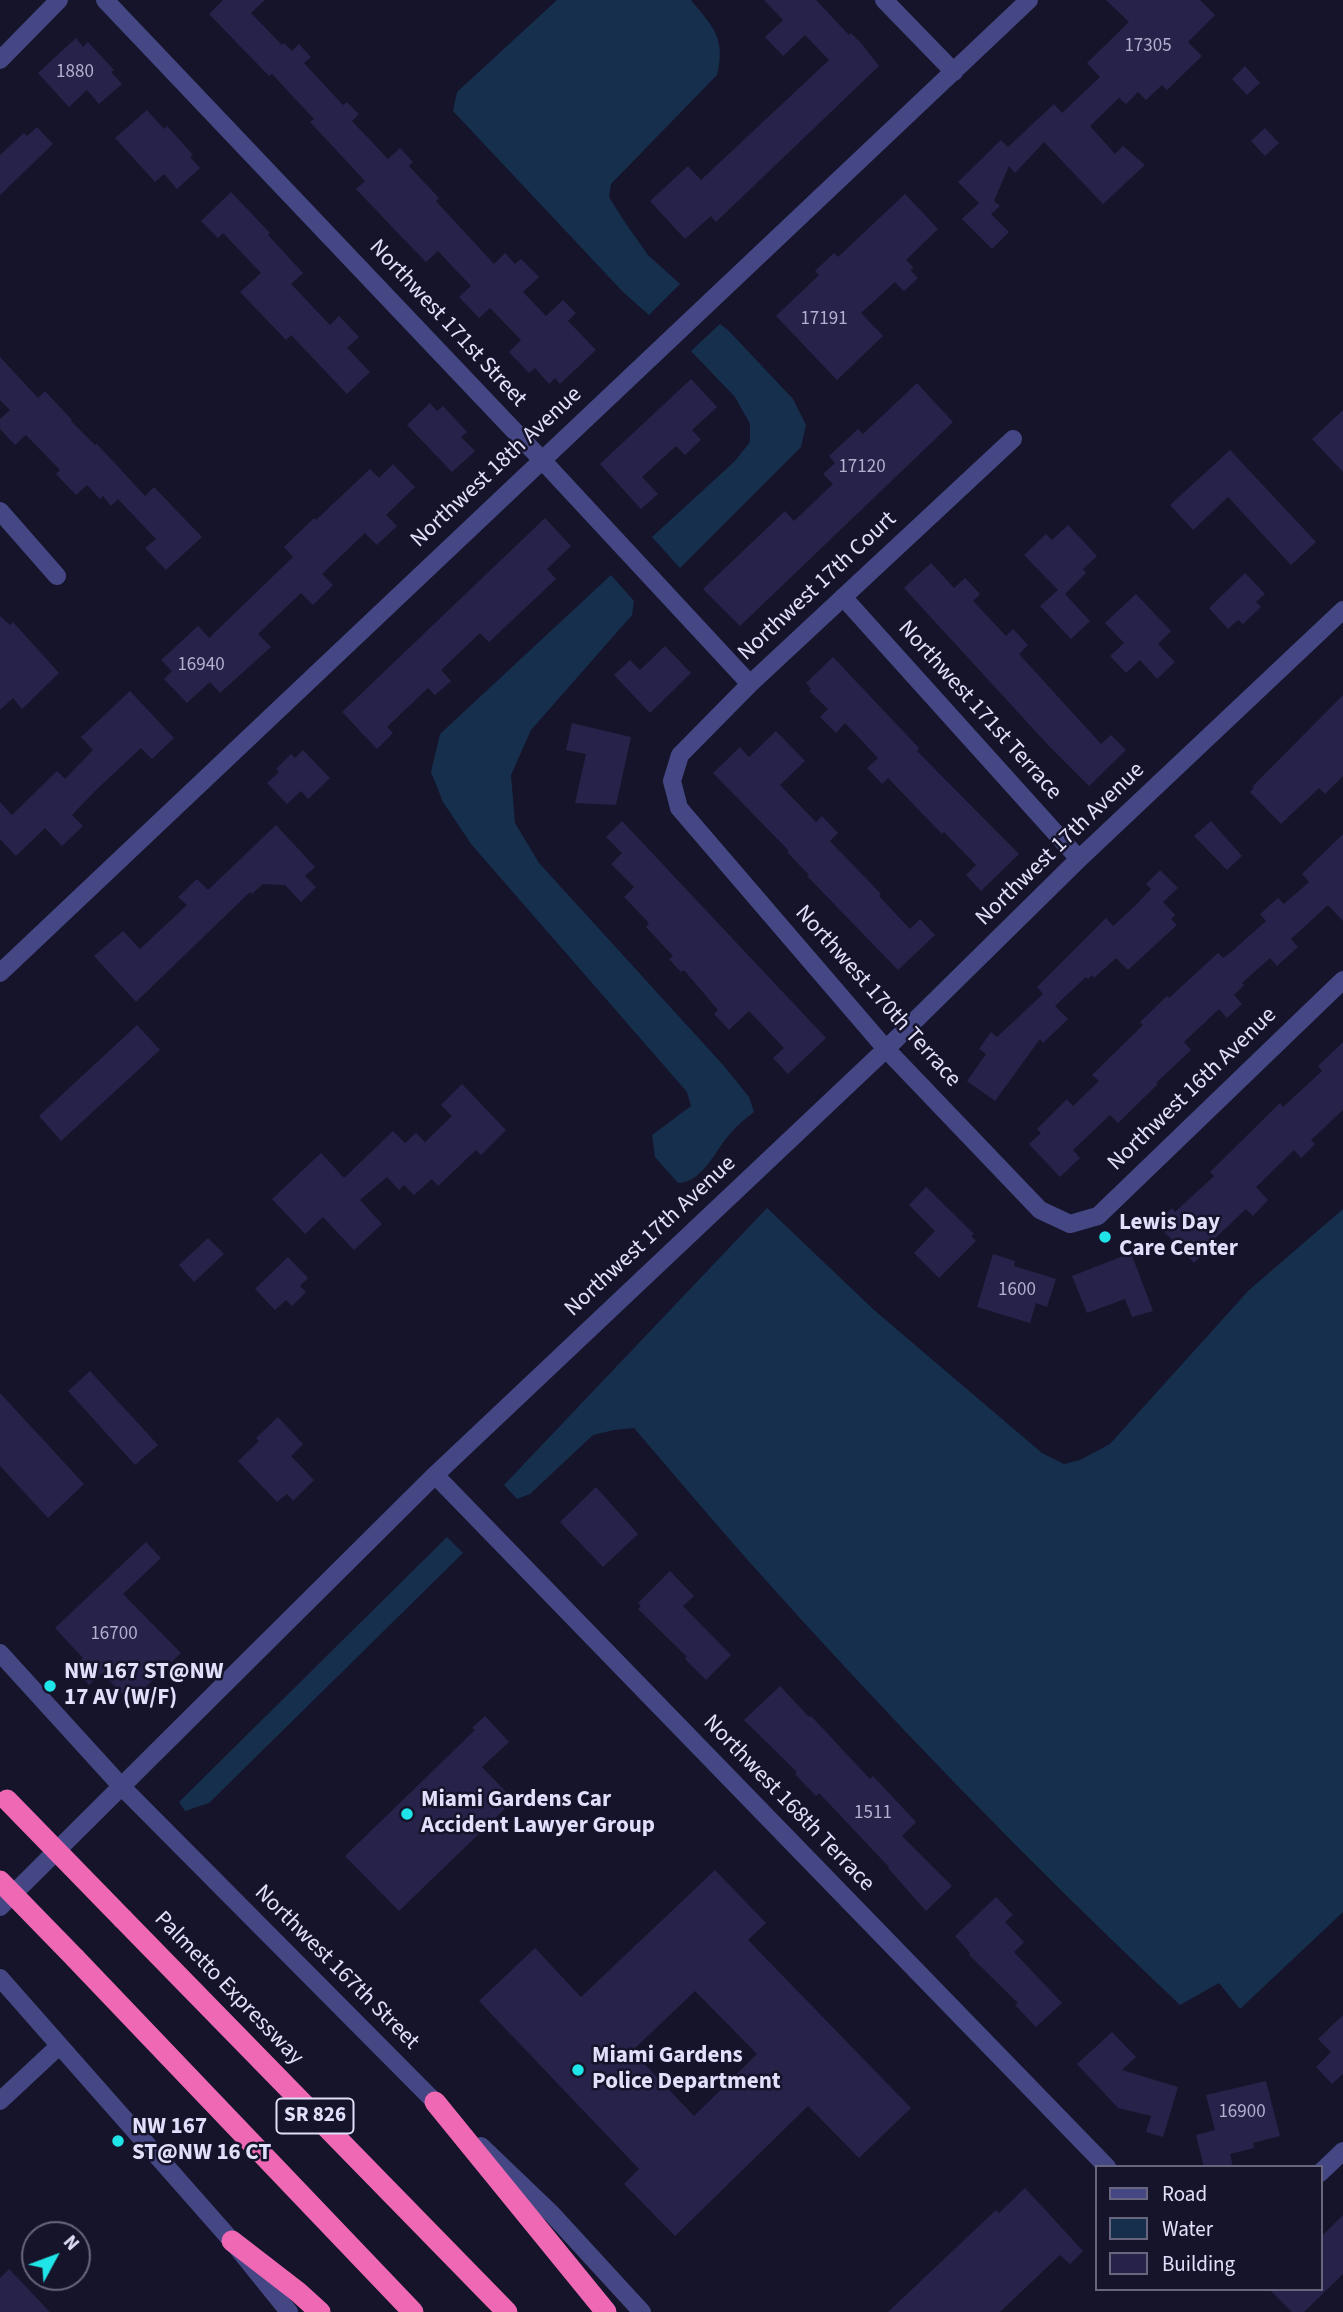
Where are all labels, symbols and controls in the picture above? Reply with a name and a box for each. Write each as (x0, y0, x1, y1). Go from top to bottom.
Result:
house number: 17305 (1124, 36, 1172, 58)
house number: 1880 (56, 62, 94, 84)
street label: Northwest 171st Street (362, 235, 532, 413)
house number: 17191 (800, 309, 848, 331)
street label: Northwest 18th Avenue (406, 382, 588, 554)
house number: 17120 (838, 457, 886, 479)
street label: Northwest 17th Court (733, 506, 903, 668)
street label: Northwest 171st Terrace (891, 616, 1067, 806)
house number: 16940 (177, 655, 225, 677)
street label: Northwest 17th Avenue (971, 757, 1151, 933)
street label: Northwest 170th Terrace (788, 901, 966, 1093)
street label: Northwest 16th Avenue (1103, 1002, 1283, 1178)
street label: Northwest 17th Avenue (560, 1151, 742, 1323)
place label: Lewis Day Care Center (1119, 1210, 1238, 1264)
marker: Lewis Day Care Center (1097, 1229, 1113, 1245)
house number: 1600 (998, 1280, 1036, 1302)
house number: 16700 (90, 1624, 138, 1646)
place label: NW 167 ST@NW 17 AV (W/F) (64, 1659, 223, 1713)
marker: NW 167 ST@NW 17 AV (W/F) (42, 1678, 58, 1694)
street label: Northwest 168th Terrace (697, 1710, 879, 1898)
place label: Miami Gardens Car Accident Lawyer Group (421, 1787, 655, 1841)
house number: 1511 (854, 1803, 892, 1825)
marker: Miami Gardens Car Accident Lawyer Group (399, 1806, 415, 1822)
street label: Northwest 167th Street (248, 1880, 424, 2056)
street label: Palmetto Expressway (148, 1906, 308, 2072)
place label: Miami Gardens Police Department (592, 2043, 781, 2097)
marker: Miami Gardens Police Department (570, 2062, 586, 2078)
road number: SR 826 (276, 2098, 354, 2134)
house number: 16900 (1218, 2102, 1266, 2124)
place label: NW 167 ST@NW 16 CT (132, 2114, 271, 2168)
marker: NW 167 ST@NW 16 CT (110, 2133, 126, 2149)
legend (1094, 2165, 1322, 2291)
text: Road (1162, 2179, 1207, 2209)
text: Water (1162, 2214, 1213, 2244)
north arrow (21, 2221, 91, 2291)
text: N (56, 2230, 85, 2257)
text: Building (1162, 2249, 1235, 2279)

